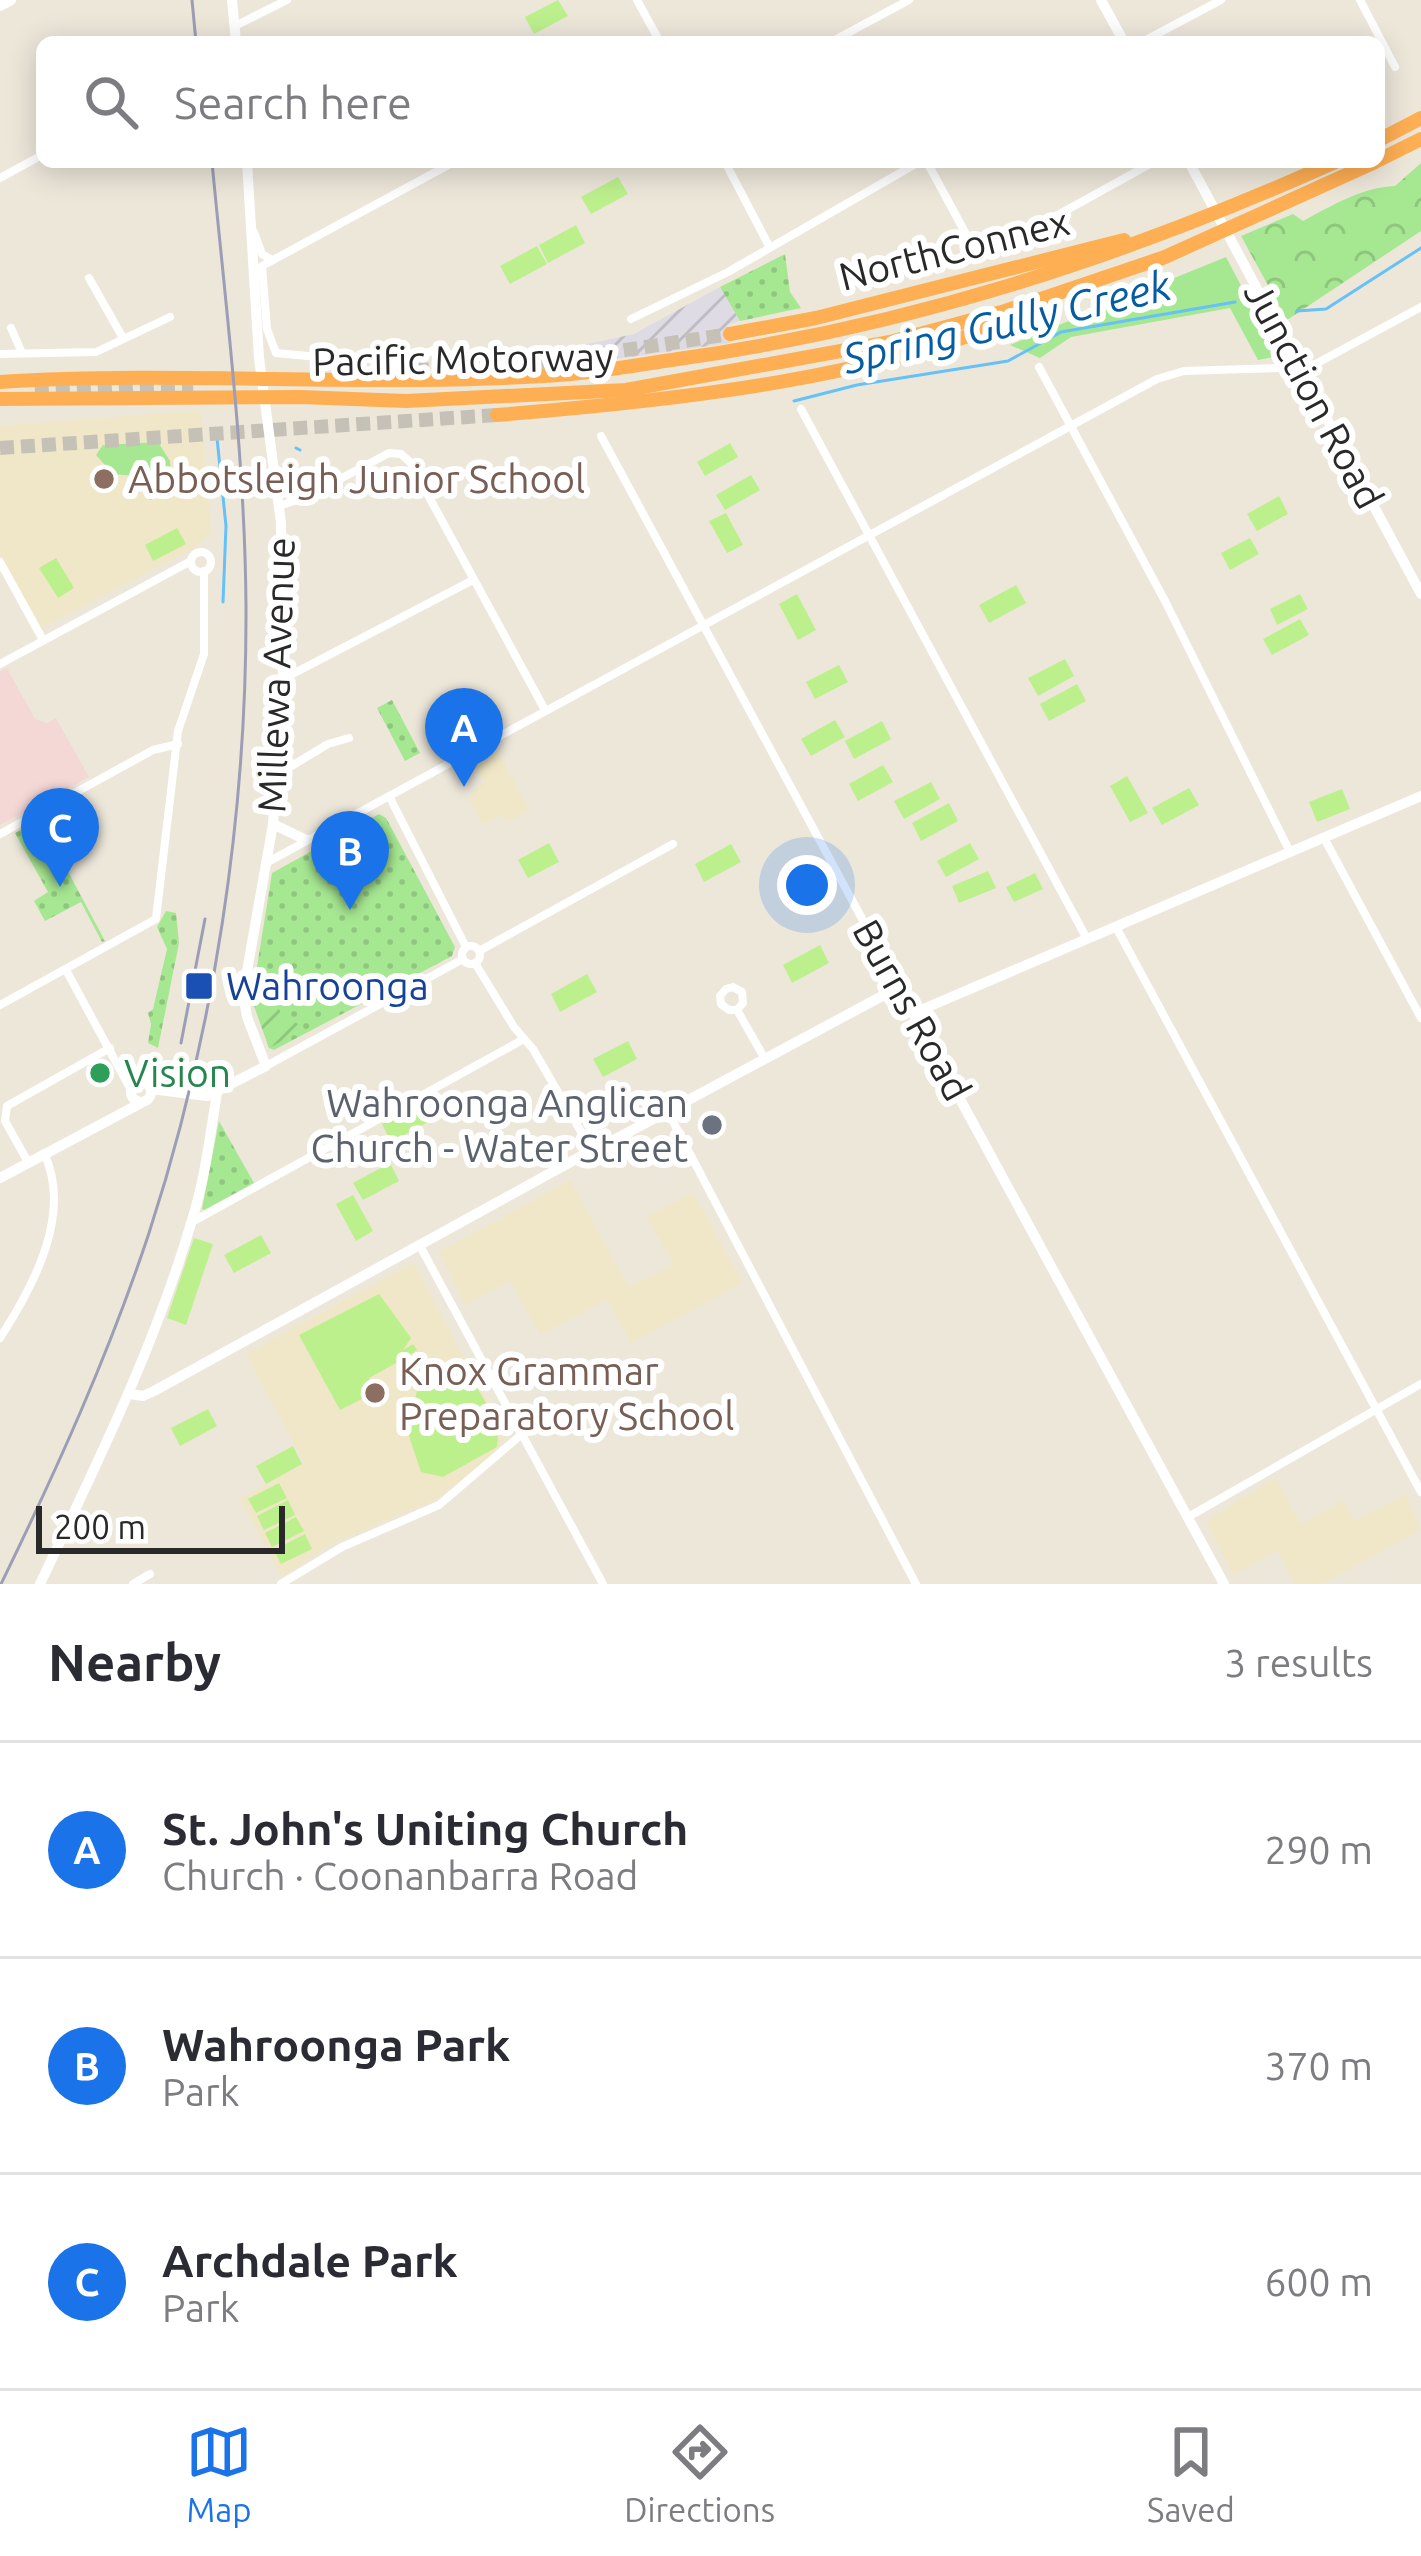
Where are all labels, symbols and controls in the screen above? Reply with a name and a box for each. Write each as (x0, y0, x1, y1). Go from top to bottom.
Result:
search box (36, 36, 1385, 168)
icon: search (78, 69, 144, 135)
text: Search here (174, 77, 412, 128)
street label: NorthConnex (834, 199, 1073, 298)
water label: Spring Gully Creek (837, 261, 1176, 382)
street label: Junction Road (1237, 274, 1392, 515)
street label: Pacific Motorway (312, 334, 614, 383)
place label: Abbotsleigh Junior School (128, 457, 585, 500)
marker: Abbotsleigh Junior School (91, 466, 117, 492)
street label: Millewa Avenue (249, 536, 302, 814)
pin: A (425, 688, 503, 787)
pin: C (21, 788, 99, 887)
pin: B (311, 811, 389, 910)
your location (777, 855, 837, 915)
street label: Burns Road (845, 912, 980, 1108)
place label: Wahroonga (226, 964, 429, 1007)
marker: Wahroonga (183, 970, 215, 1002)
place label: Vision (124, 1051, 231, 1094)
marker: Vision (87, 1060, 113, 1086)
place label: Wahroonga Anglican Church - Water Street (311, 1081, 688, 1169)
marker: Wahroonga Anglican Church - Water Street (699, 1112, 725, 1138)
place label: Knox Grammar Preparatory School (399, 1349, 734, 1437)
marker: Knox Grammar Preparatory School (362, 1380, 388, 1406)
scale bar (36, 1500, 285, 1553)
text: 200 m (54, 1508, 146, 1545)
text: Nearby (48, 1633, 221, 1691)
text: 3 results (1224, 1641, 1373, 1684)
text: St. John's Uniting Church (162, 1803, 688, 1854)
text: A (73, 1828, 101, 1871)
text: 290 m (1264, 1828, 1373, 1871)
text: Church · Coonanbarra Road (162, 1854, 638, 1897)
text: Wahroonga Park (162, 2019, 510, 2070)
text: B (74, 2044, 100, 2087)
text: 370 m (1264, 2044, 1373, 2087)
text: Park (162, 2070, 240, 2113)
text: Archdale Park (162, 2235, 458, 2286)
text: C (75, 2260, 99, 2303)
text: 600 m (1264, 2260, 1373, 2303)
text: Park (162, 2286, 240, 2329)
tab: Map (186, 2419, 252, 2528)
tab: Directions (624, 2419, 775, 2528)
tab: Saved (1147, 2419, 1235, 2528)

